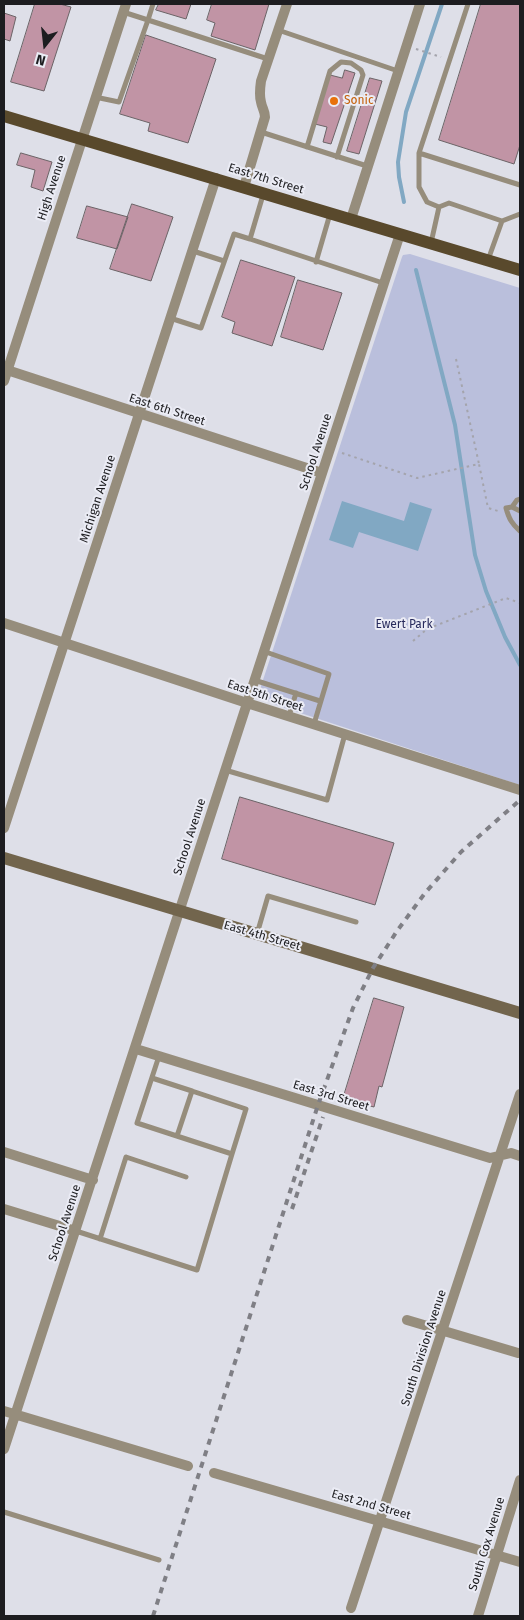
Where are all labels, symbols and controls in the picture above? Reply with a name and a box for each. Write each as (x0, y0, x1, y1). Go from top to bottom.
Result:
north arrow (20, 20, 70, 70)
text: N (34, 50, 48, 69)
place label: Sonic (344, 94, 374, 108)
marker: Sonic (328, 95, 340, 107)
street label: High Avenue (35, 154, 69, 222)
street label: East 7th Street (226, 161, 306, 197)
street label: East 6th Street (127, 391, 207, 429)
street label: School Avenue (297, 412, 335, 492)
street label: Michigan Avenue (77, 453, 119, 545)
park label: Ewert Park (375, 618, 433, 632)
street label: East 5th Street (225, 677, 305, 715)
street label: School Avenue (171, 797, 209, 877)
street label: East 4th Street (222, 918, 302, 954)
street label: East 3rd Street (291, 1078, 371, 1114)
street label: School Avenue (46, 1183, 84, 1263)
street label: South Division Avenue (398, 1288, 450, 1408)
street label: East 2nd Street (330, 1487, 412, 1523)
street label: South Cox Avenue (466, 1495, 508, 1593)

